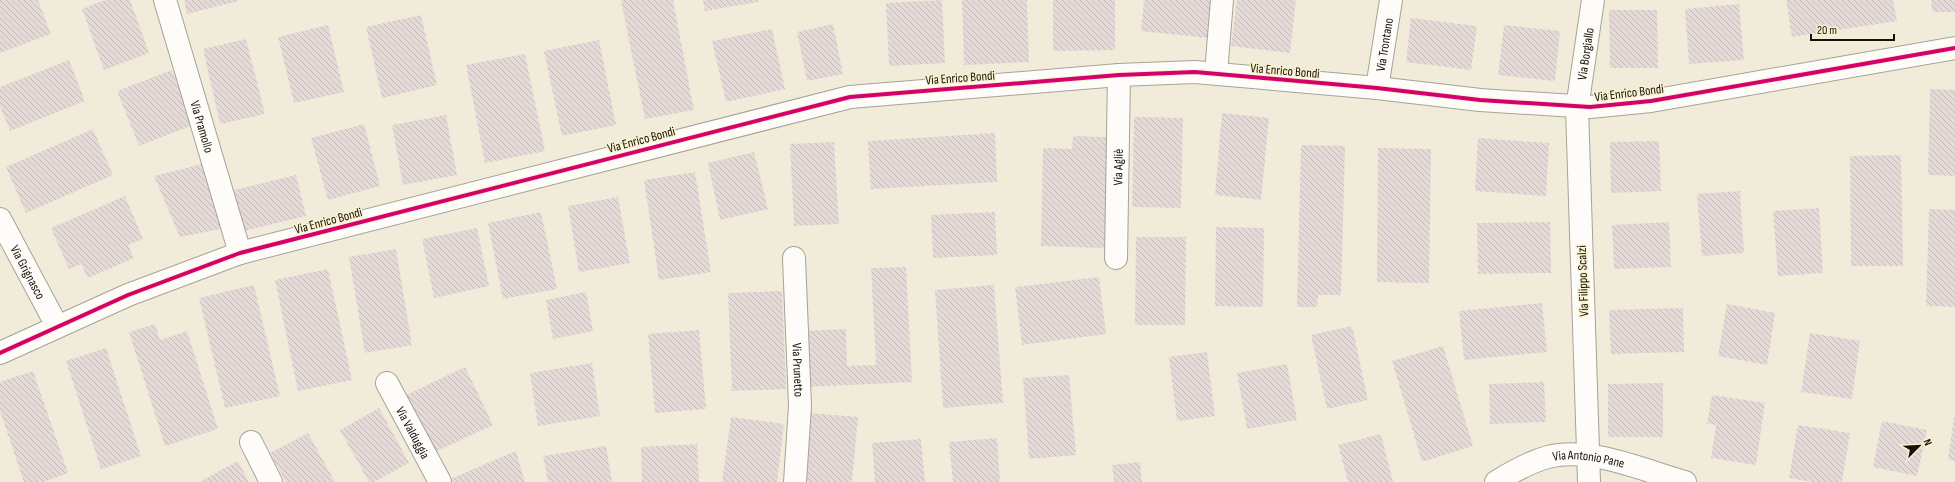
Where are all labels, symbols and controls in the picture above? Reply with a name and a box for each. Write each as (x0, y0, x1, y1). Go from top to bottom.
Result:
scale bar (1811, 16, 1894, 42)
street label: Via Trontano (1373, 17, 1397, 73)
text: 20 m (1817, 23, 1837, 38)
street label: Via Borgiallo (1574, 27, 1598, 81)
street label: Via Enrico Bondi (1250, 60, 1320, 82)
street label: Via Enrico Bondi (925, 68, 995, 88)
street label: Via Enrico Bondi (1594, 81, 1665, 105)
street label: Via Pramollo (186, 99, 217, 155)
street label: Via Enrico Bondi (606, 123, 677, 157)
street label: Via Agliè (1110, 149, 1127, 185)
street label: Via Enrico Bondi (293, 204, 364, 238)
street label: Via Grignasco (6, 243, 48, 302)
street label: Via Filippo Scalzi (1574, 245, 1592, 317)
street label: Via Prunetto (788, 343, 807, 397)
street label: Via Valduggia (392, 404, 433, 462)
north arrow (1899, 426, 1939, 466)
text: N (1921, 437, 1935, 448)
street label: Via Antonio Pane (1551, 447, 1626, 472)

